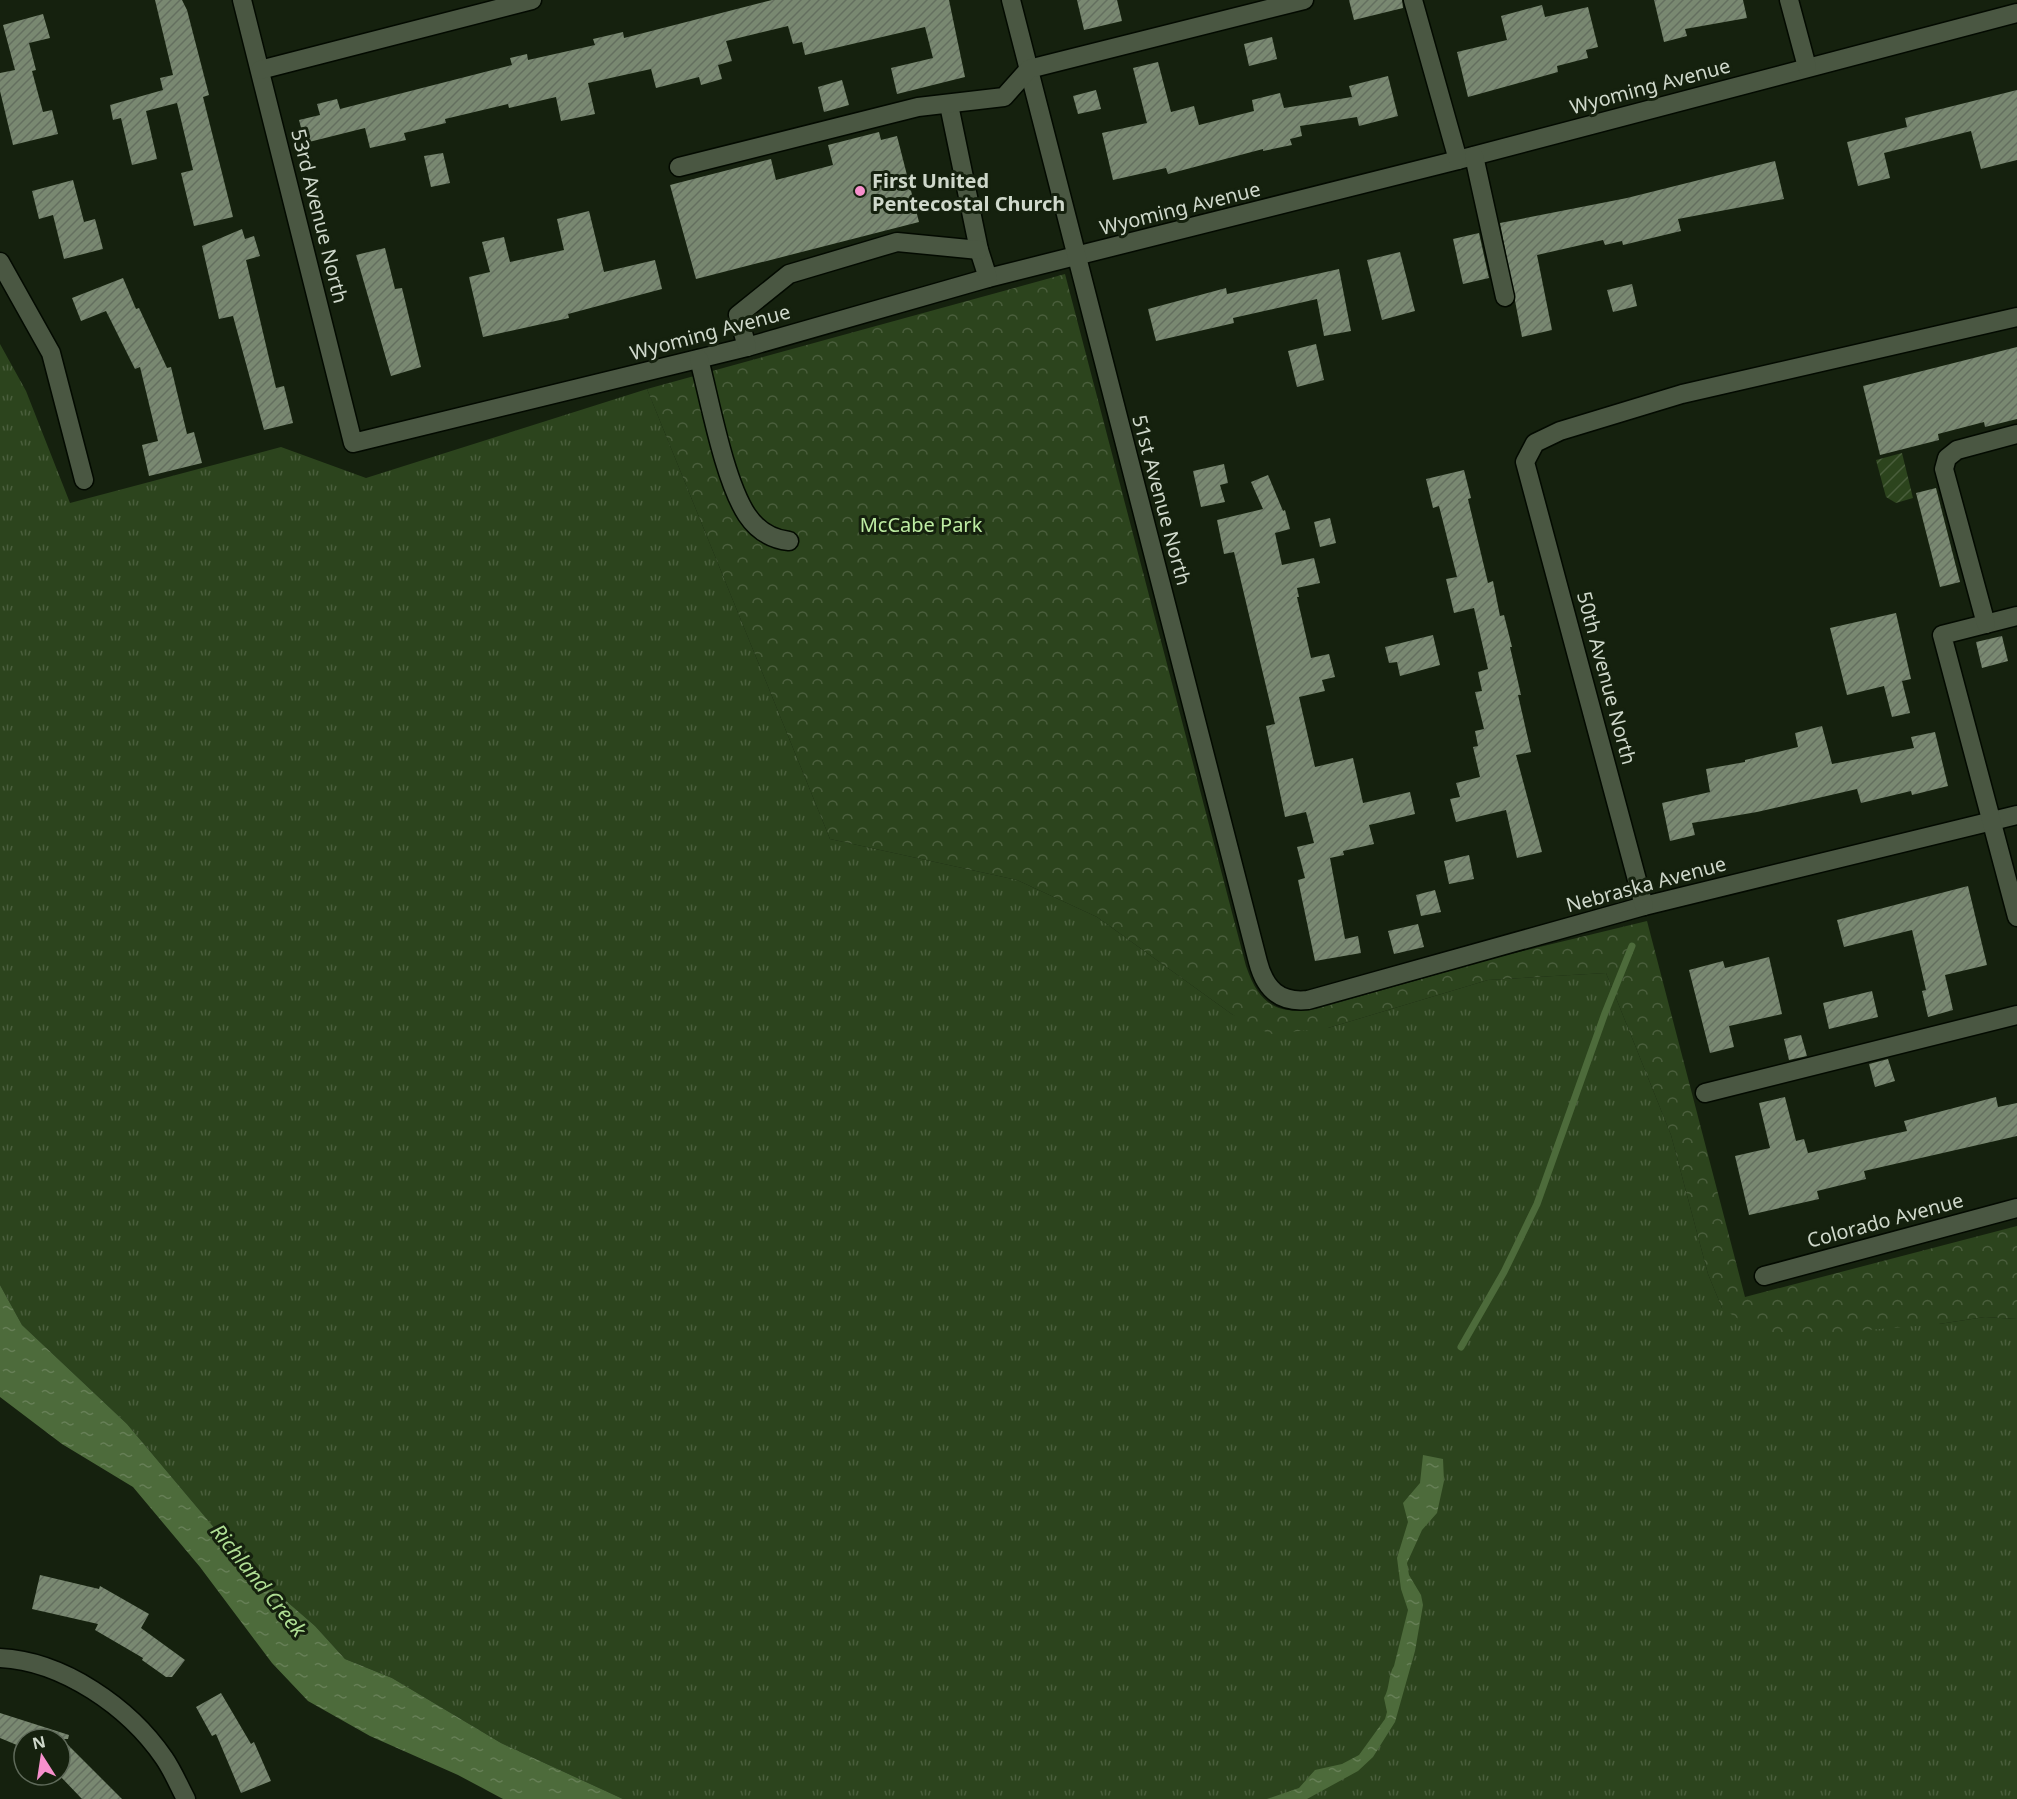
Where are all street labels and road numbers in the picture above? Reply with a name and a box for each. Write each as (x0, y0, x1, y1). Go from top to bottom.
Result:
street label: Wyoming Avenue (1567, 52, 1733, 120)
street label: 53rd Avenue North (285, 126, 355, 306)
street label: Wyoming Avenue (1097, 175, 1263, 241)
street label: Wyoming Avenue (627, 298, 793, 366)
street label: 51st Avenue North (1126, 412, 1198, 588)
street label: 50th Avenue North (1571, 588, 1643, 768)
street label: Nebraska Avenue (1563, 850, 1729, 918)
street label: Colorado Avenue (1804, 1186, 1966, 1254)

